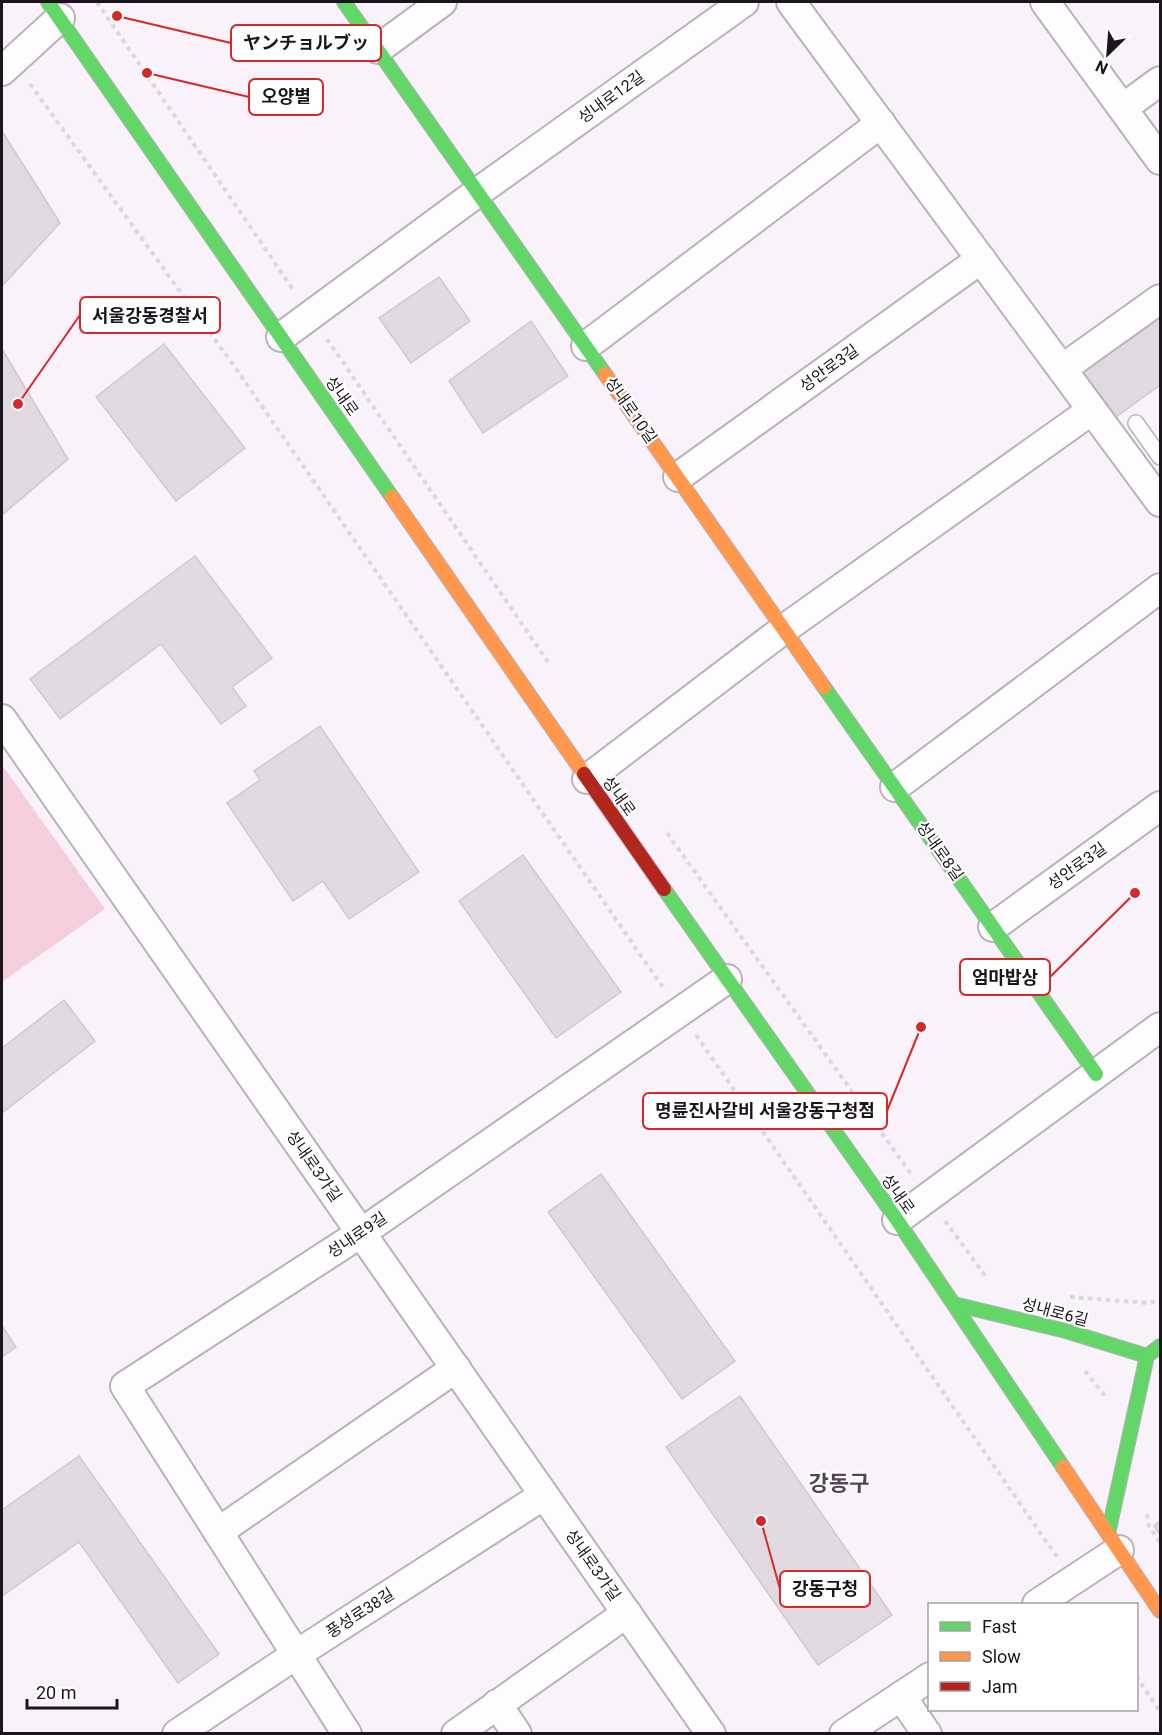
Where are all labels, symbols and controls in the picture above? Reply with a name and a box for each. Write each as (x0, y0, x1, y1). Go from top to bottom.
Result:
north arrow (1078, 24, 1138, 84)
callout: ヤンチョルブッ (231, 25, 381, 61)
text: ヤンチョルブッ (243, 32, 369, 53)
text: N (1093, 56, 1111, 78)
street label: 성내로12길 (574, 67, 648, 127)
callout: 오양별 (249, 79, 323, 115)
text: 오양별 (261, 86, 311, 107)
callout: 서울강동경찰서 (80, 297, 220, 333)
text: 서울강동경찰서 (92, 305, 208, 326)
street label: 성안로3길 (796, 340, 862, 396)
street label: 성내로 (322, 372, 363, 420)
street label: 성내로10길 (601, 373, 661, 447)
street label: 성내로 (599, 772, 640, 820)
street label: 성내로8길 (913, 818, 967, 884)
street label: 성안로3길 (1044, 838, 1110, 894)
callout: 엄마밥상 (960, 959, 1050, 995)
text: 엄마밥상 (972, 967, 1039, 988)
callout: 명륜진사갈비 서울강동구청점 (643, 1093, 887, 1129)
text: 명륜진사갈비 서울강동구청점 (655, 1100, 875, 1121)
street label: 성내로3가길 (283, 1127, 345, 1205)
street label: 성내로 (878, 1170, 919, 1218)
street label: 성내로9길 (324, 1208, 390, 1262)
street label: 성내로6길 (1020, 1294, 1090, 1330)
district label: 강동구 (809, 1471, 869, 1496)
street label: 성내로3가길 (562, 1526, 624, 1604)
callout: 강동구청 (780, 1571, 870, 1607)
text: 강동구청 (792, 1578, 858, 1599)
street label: 풍성로38길 (323, 1584, 397, 1642)
legend (928, 1603, 1138, 1711)
text: Fast (982, 1616, 1017, 1637)
text: Slow (982, 1646, 1021, 1667)
scale bar (27, 1672, 117, 1710)
text: Jam (982, 1676, 1018, 1697)
text: 20 m (36, 1682, 76, 1703)

